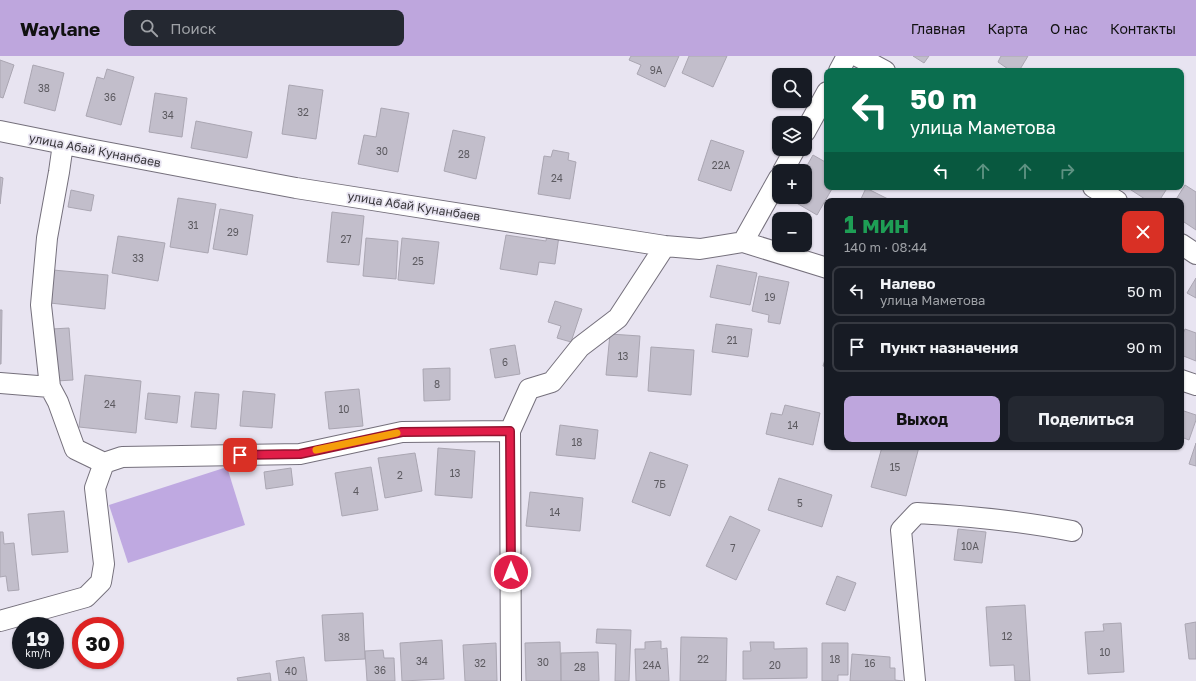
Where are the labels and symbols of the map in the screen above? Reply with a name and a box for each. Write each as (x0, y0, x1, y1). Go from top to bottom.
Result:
house number: 9А (650, 64, 663, 76)
house number: 38 (38, 82, 50, 94)
house number: 36 (104, 91, 116, 103)
house number: 32 (297, 106, 309, 118)
house number: 34 (162, 109, 174, 121)
street label: улица Абай Кунанбаев (28, 130, 162, 170)
house number: 30 (376, 145, 388, 157)
house number: 28 (458, 148, 470, 160)
house number: 22А (712, 159, 730, 171)
house number: 24 (551, 172, 563, 184)
street label: улица Абай Кунанбаев (347, 188, 482, 224)
house number: 31 (188, 219, 198, 231)
house number: 29 (227, 226, 239, 238)
house number: 27 (340, 233, 352, 245)
house number: 33 (132, 252, 144, 264)
house number: 25 (412, 255, 424, 267)
house number: 19 (765, 291, 775, 303)
house number: 21 (727, 334, 737, 346)
house number: 13 (618, 350, 628, 362)
house number: 6 (502, 356, 508, 368)
house number: 8 (434, 378, 440, 390)
house number: 24 (104, 398, 116, 410)
house number: 10 (338, 403, 350, 415)
house number: 14 (788, 419, 798, 431)
house number: 18 (572, 436, 582, 448)
pin (223, 438, 257, 472)
house number: 15 (890, 461, 901, 473)
house number: 13 (450, 467, 460, 479)
house number: 2 (397, 469, 403, 481)
house number: 7Б (654, 478, 666, 490)
house number: 4 (353, 485, 359, 497)
house number: 5 (797, 497, 803, 509)
house number: 14 (550, 506, 560, 518)
house number: 10А (961, 540, 979, 552)
house number: 7 (730, 542, 736, 554)
position arrow (490, 551, 532, 593)
speed limit sign: 30 (72, 617, 124, 669)
house number: 12 (1002, 630, 1013, 642)
house number: 38 (338, 631, 350, 643)
house number: 10 (1099, 646, 1111, 658)
house number: 22 (697, 653, 709, 665)
house number: 18 (830, 653, 840, 665)
house number: 34 (416, 655, 428, 667)
house number: 30 (537, 656, 549, 668)
house number: 32 (474, 657, 486, 669)
house number: 16 (865, 657, 875, 669)
house number: 24А (643, 659, 662, 671)
house number: 20 (769, 659, 781, 671)
house number: 28 (574, 661, 586, 673)
house number: 36 (374, 664, 386, 676)
house number: 40 (285, 665, 297, 677)

